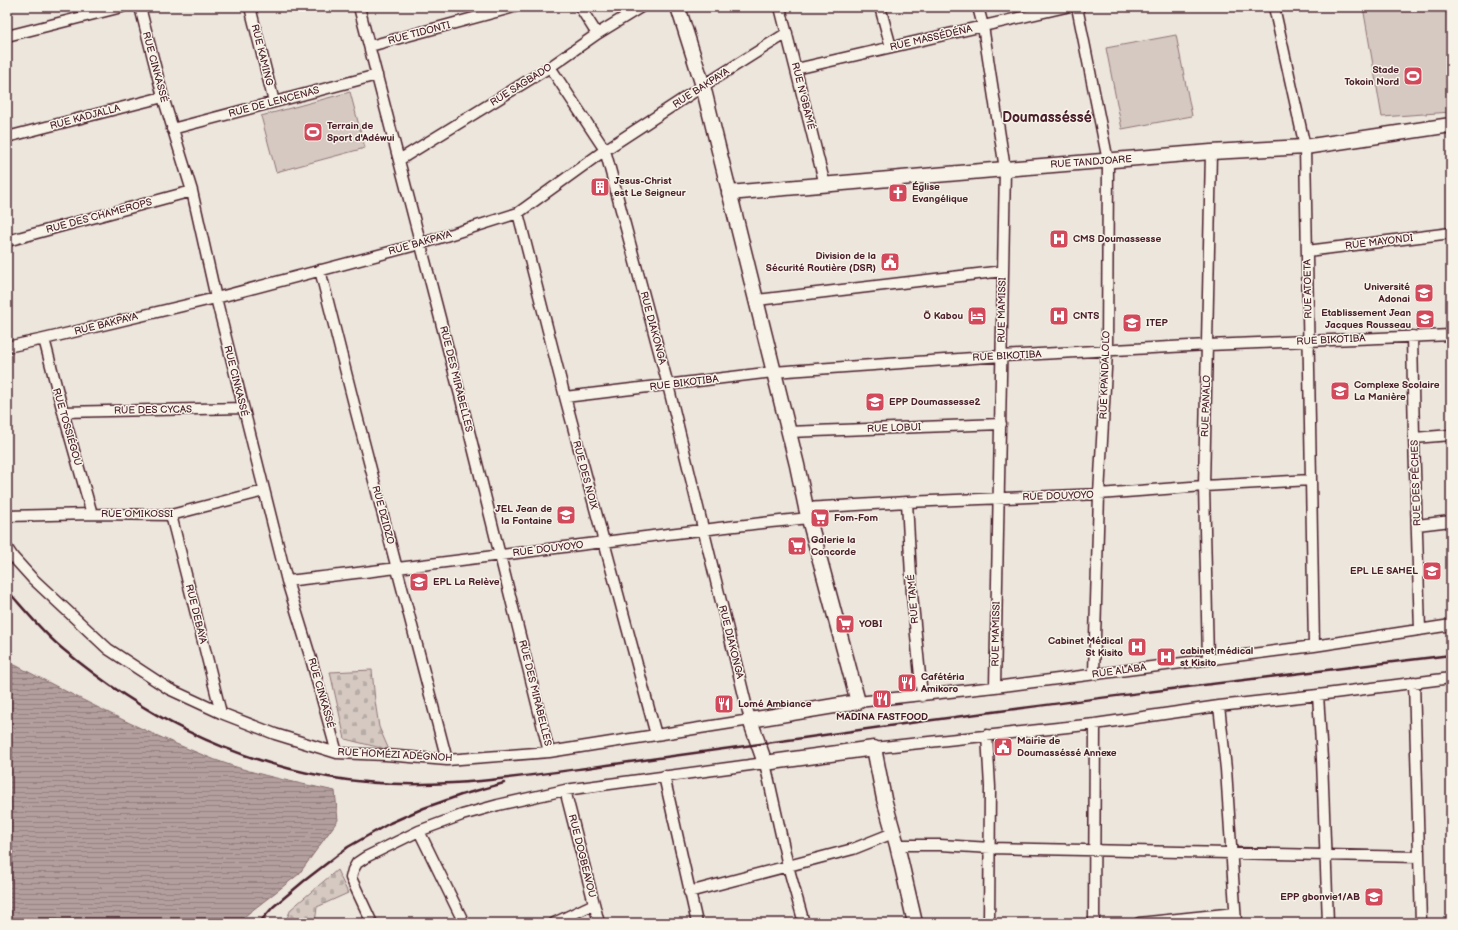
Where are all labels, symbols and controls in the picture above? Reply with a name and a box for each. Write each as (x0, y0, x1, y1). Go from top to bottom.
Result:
street label: RUE TIDONTI (387, 19, 451, 47)
street label: RUE MASSÉDÉNA (889, 22, 974, 53)
street label: RUE KAMING (249, 23, 276, 88)
street label: RUE CINKASSÉ (140, 30, 170, 104)
street label: RUE SAGBADO (488, 61, 554, 109)
street label: RUE N'GBAMÉ (789, 61, 817, 131)
place label: Stade Tokoin Nord (1344, 64, 1399, 88)
street label: RUE BAKPAYA (670, 65, 732, 111)
sports icon: Stade Tokoin Nord (1402, 65, 1424, 87)
street label: RUE DE LENCENAS (227, 84, 321, 120)
street label: RUE KADJALLA (49, 102, 122, 132)
district label: Doumasséssé (1002, 109, 1093, 126)
place label: Terrain de Sport d'Adéwui (327, 120, 395, 144)
sports icon: Terrain de Sport d'Adéwui (302, 121, 324, 143)
street label: RUE TANDJOARE (1050, 153, 1133, 171)
place label: Jesus-Christ est Le Seigneur (614, 175, 687, 199)
building icon: Jesus-Christ est Le Seigneur (589, 176, 611, 198)
place label: Église Evangélique (912, 181, 968, 205)
church icon: Église Evangélique (887, 182, 909, 204)
street label: RUE DES CHAMEROPS (45, 196, 153, 236)
street label: RUE BAKPAYA (387, 228, 454, 258)
hospital icon: CMS Doumassesse (1048, 228, 1070, 250)
street label: RUE MAYONDI (1344, 232, 1414, 252)
place label: CMS Doumassesse (1073, 233, 1161, 245)
place label: Division de la Sécurité Routière (DSR) (766, 250, 876, 274)
public building icon: Division de la Sécurité Routière (DSR) (879, 251, 901, 273)
street label: RUE ATOETA (1301, 258, 1315, 319)
street label: RUE MAMISSI (995, 277, 1009, 343)
place label: Université Adonai (1364, 281, 1410, 305)
school or university icon: Université Adonai (1413, 282, 1435, 304)
street label: RUE DIAKONGA (637, 290, 669, 367)
hotel icon: Ö Kabou (966, 305, 988, 327)
hospital icon: CNTS (1048, 305, 1070, 327)
place label: Etablissement Jean Jacques Rousseau (1321, 307, 1411, 331)
school or university icon: Etablissement Jean Jacques Rousseau (1414, 308, 1436, 330)
street label: RUE BAKPAYA (73, 310, 140, 338)
place label: Ö Kabou (924, 310, 963, 322)
place label: CNTS (1073, 310, 1099, 322)
school or university icon: ITEP (1121, 312, 1143, 334)
place label: ITEP (1146, 317, 1169, 329)
street label: RUE DES MIRABELLES (437, 325, 475, 433)
street label: RUE KPANDALOLO (1097, 330, 1113, 420)
street label: RUE BIKOTIBA (1296, 332, 1367, 348)
street label: RUE CINKASSÉ (221, 344, 251, 418)
street label: RUE BIKOTIBA (972, 348, 1043, 364)
street label: RUE BIKOTIBA (649, 373, 720, 393)
street label: RUE PANALO (1199, 374, 1213, 437)
place label: Complexe Scolaire La Manière (1354, 379, 1440, 403)
school or university icon: Complexe Scolaire La Manière (1329, 380, 1351, 402)
street label: RUE TOSSIÉGOU (50, 387, 84, 467)
school or university icon: EPP Doumassesse2 (864, 391, 886, 413)
place label: EPP Doumassesse2 (889, 396, 980, 408)
street label: RUE DES CYCAS (114, 403, 192, 417)
street label: RUE LOBUI (867, 421, 921, 435)
street label: RUE DES NOIX (570, 440, 600, 511)
street label: RUE DES PÊCHES (1408, 440, 1424, 526)
street label: RUE DZIDZO (369, 484, 397, 546)
street label: RUE DOUYOYO (1022, 489, 1094, 503)
place label: JEL Jean de la Fontaine (495, 503, 552, 527)
school or university icon: JEL Jean de la Fontaine (555, 504, 577, 526)
supermarket icon: Fom-Fom (809, 507, 831, 529)
street label: RUE OMIKOSSI (101, 508, 173, 520)
place label: Fom-Fom (834, 512, 879, 524)
place label: Galerie la Concorde (811, 534, 856, 558)
supermarket icon: Galerie la Concorde (786, 535, 808, 557)
street label: RUE DOUYOYO (512, 539, 585, 559)
school or university icon: EPL LE SAHEL (1421, 560, 1443, 582)
place label: EPL LE SAHEL (1350, 565, 1418, 577)
school or university icon: EPL La Relève (408, 571, 430, 593)
street label: RUE TAMÉ (905, 574, 921, 624)
place label: EPL La Relève (433, 576, 500, 588)
street label: RUE DEBAYA (183, 583, 209, 646)
street label: RUE MAMISSI (989, 601, 1003, 667)
street label: RUE DIAKONGA (716, 604, 746, 681)
supermarket icon: YOBI (834, 613, 856, 635)
place label: YOBI (859, 618, 882, 630)
place label: Cabinet Médical St Kisito (1048, 635, 1123, 659)
hospital icon: Cabinet Médical St Kisito (1126, 636, 1148, 658)
street label: RUE DES MIRABELLES (516, 639, 554, 747)
place label: cabinet médical st Kisito (1180, 645, 1253, 669)
hospital icon: cabinet médical st Kisito (1155, 646, 1177, 668)
street label: RUE CINKASSÉ (305, 657, 337, 729)
street label: RUE ALABA (1091, 661, 1148, 681)
place label: Cafétéria Amikoro (920, 671, 965, 695)
restaurant icon: Cafétéria Amikoro (896, 672, 918, 694)
restaurant icon: MADINA FASTFOOD (871, 688, 893, 710)
restaurant icon: Lomé Ambiance (713, 693, 735, 715)
place label: Lomé Ambiance (738, 698, 812, 710)
place label: MADINA FASTFOOD (836, 711, 928, 723)
place label: Mairie de Doumasséssé Annexe (1017, 735, 1117, 759)
public building icon: Mairie de Doumasséssé Annexe (992, 736, 1014, 758)
street label: RUE HOMÉZI ADÉGNOH (337, 746, 453, 764)
street label: RUE DOGBEAVOU (566, 813, 598, 899)
school or university icon: EPP gbonvie1/AB (1363, 886, 1385, 908)
place label: EPP gbonvie1/AB (1280, 891, 1360, 903)

